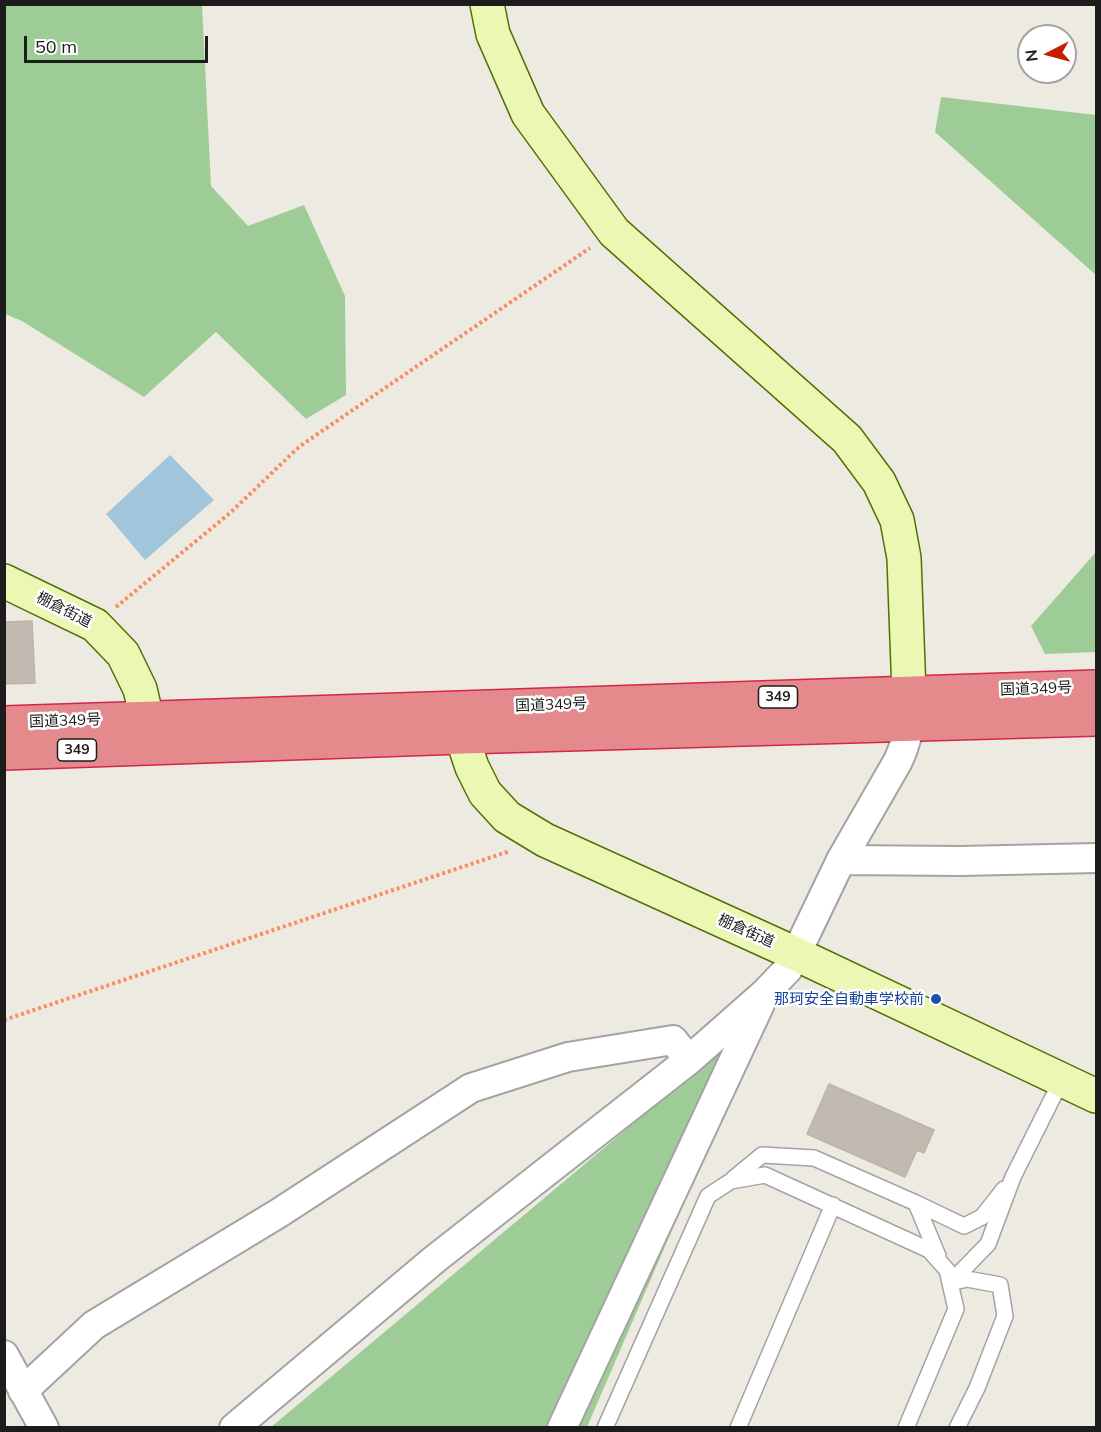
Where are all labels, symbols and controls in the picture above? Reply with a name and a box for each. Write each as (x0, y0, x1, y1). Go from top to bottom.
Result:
scale bar (27, 24, 212, 62)
north arrow (1017, 24, 1077, 84)
text: 50 m (35, 35, 77, 58)
text: N (1021, 49, 1042, 63)
street label: 棚倉街道 (33, 588, 95, 632)
street label: 国道349号 (1000, 679, 1072, 699)
road number: 349 (758, 686, 798, 708)
street label: 国道349号 (515, 695, 587, 715)
street label: 国道349号 (29, 711, 101, 731)
road number: 349 (58, 739, 97, 761)
street label: 棚倉街道 (715, 911, 777, 951)
place label: 那珂安全自動車学校前 (774, 990, 924, 1008)
marker: 那珂安全自動車学校前 (929, 992, 943, 1006)

